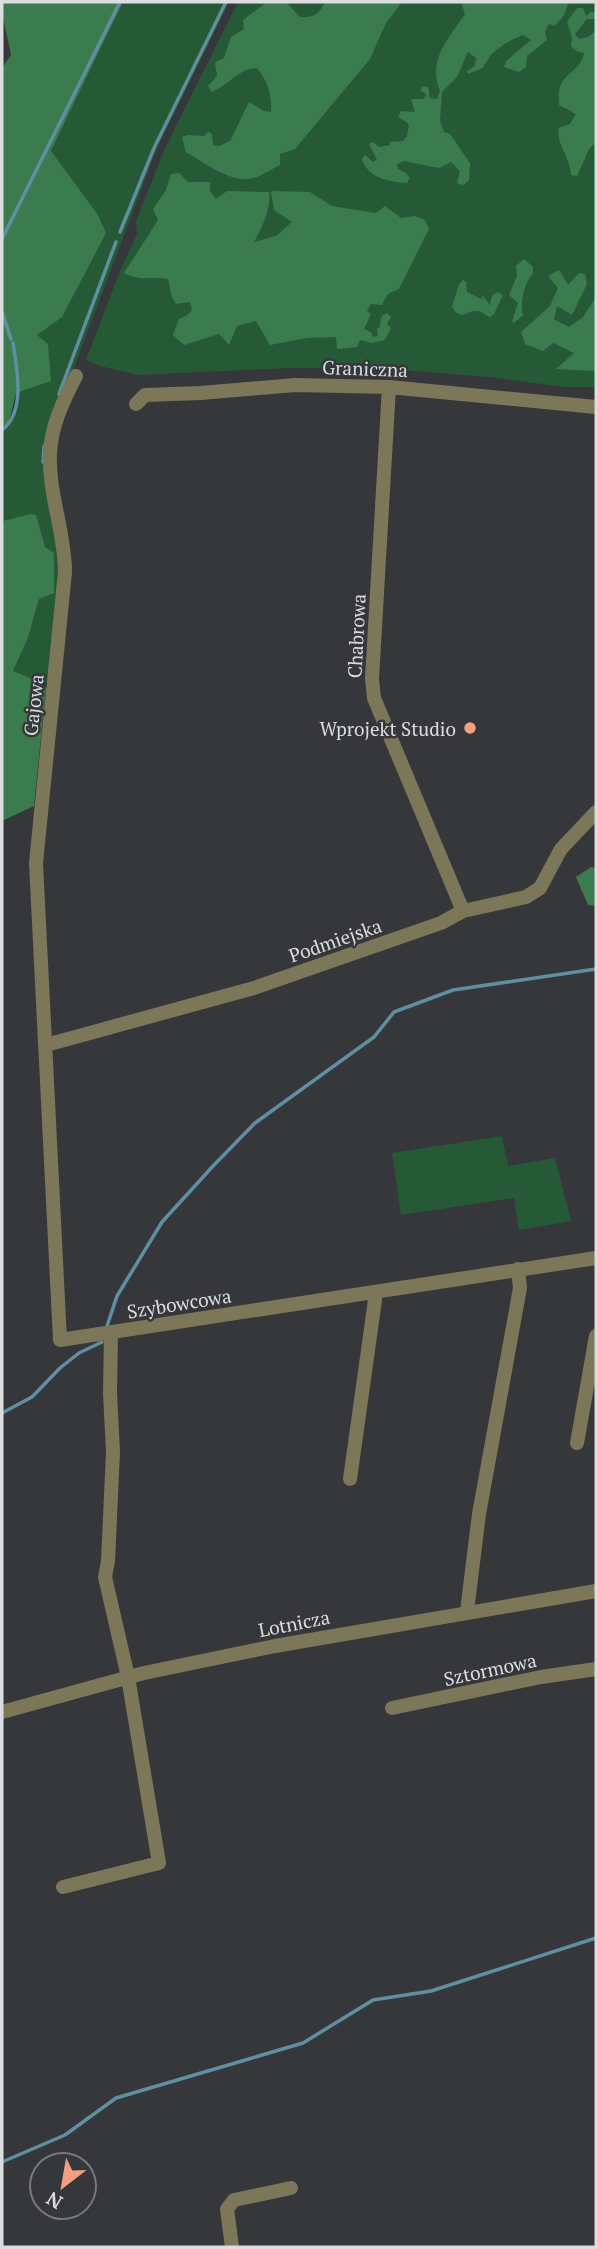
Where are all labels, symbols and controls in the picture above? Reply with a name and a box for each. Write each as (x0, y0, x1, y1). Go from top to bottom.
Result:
street label: Graniczna (322, 354, 409, 382)
street label: Chabrowa (341, 593, 371, 679)
street label: Gajowa (17, 673, 49, 737)
place label: Wprojekt Studio (320, 716, 456, 741)
marker: Wprojekt Studio (462, 720, 478, 736)
street label: Podmiejska (285, 912, 385, 968)
street label: Szybowcowa (125, 1282, 233, 1324)
street label: Lotnicza (256, 1604, 332, 1642)
street label: Sztormowa (441, 1647, 539, 1691)
north arrow (28, 2151, 98, 2221)
text: N (41, 2186, 67, 2215)

